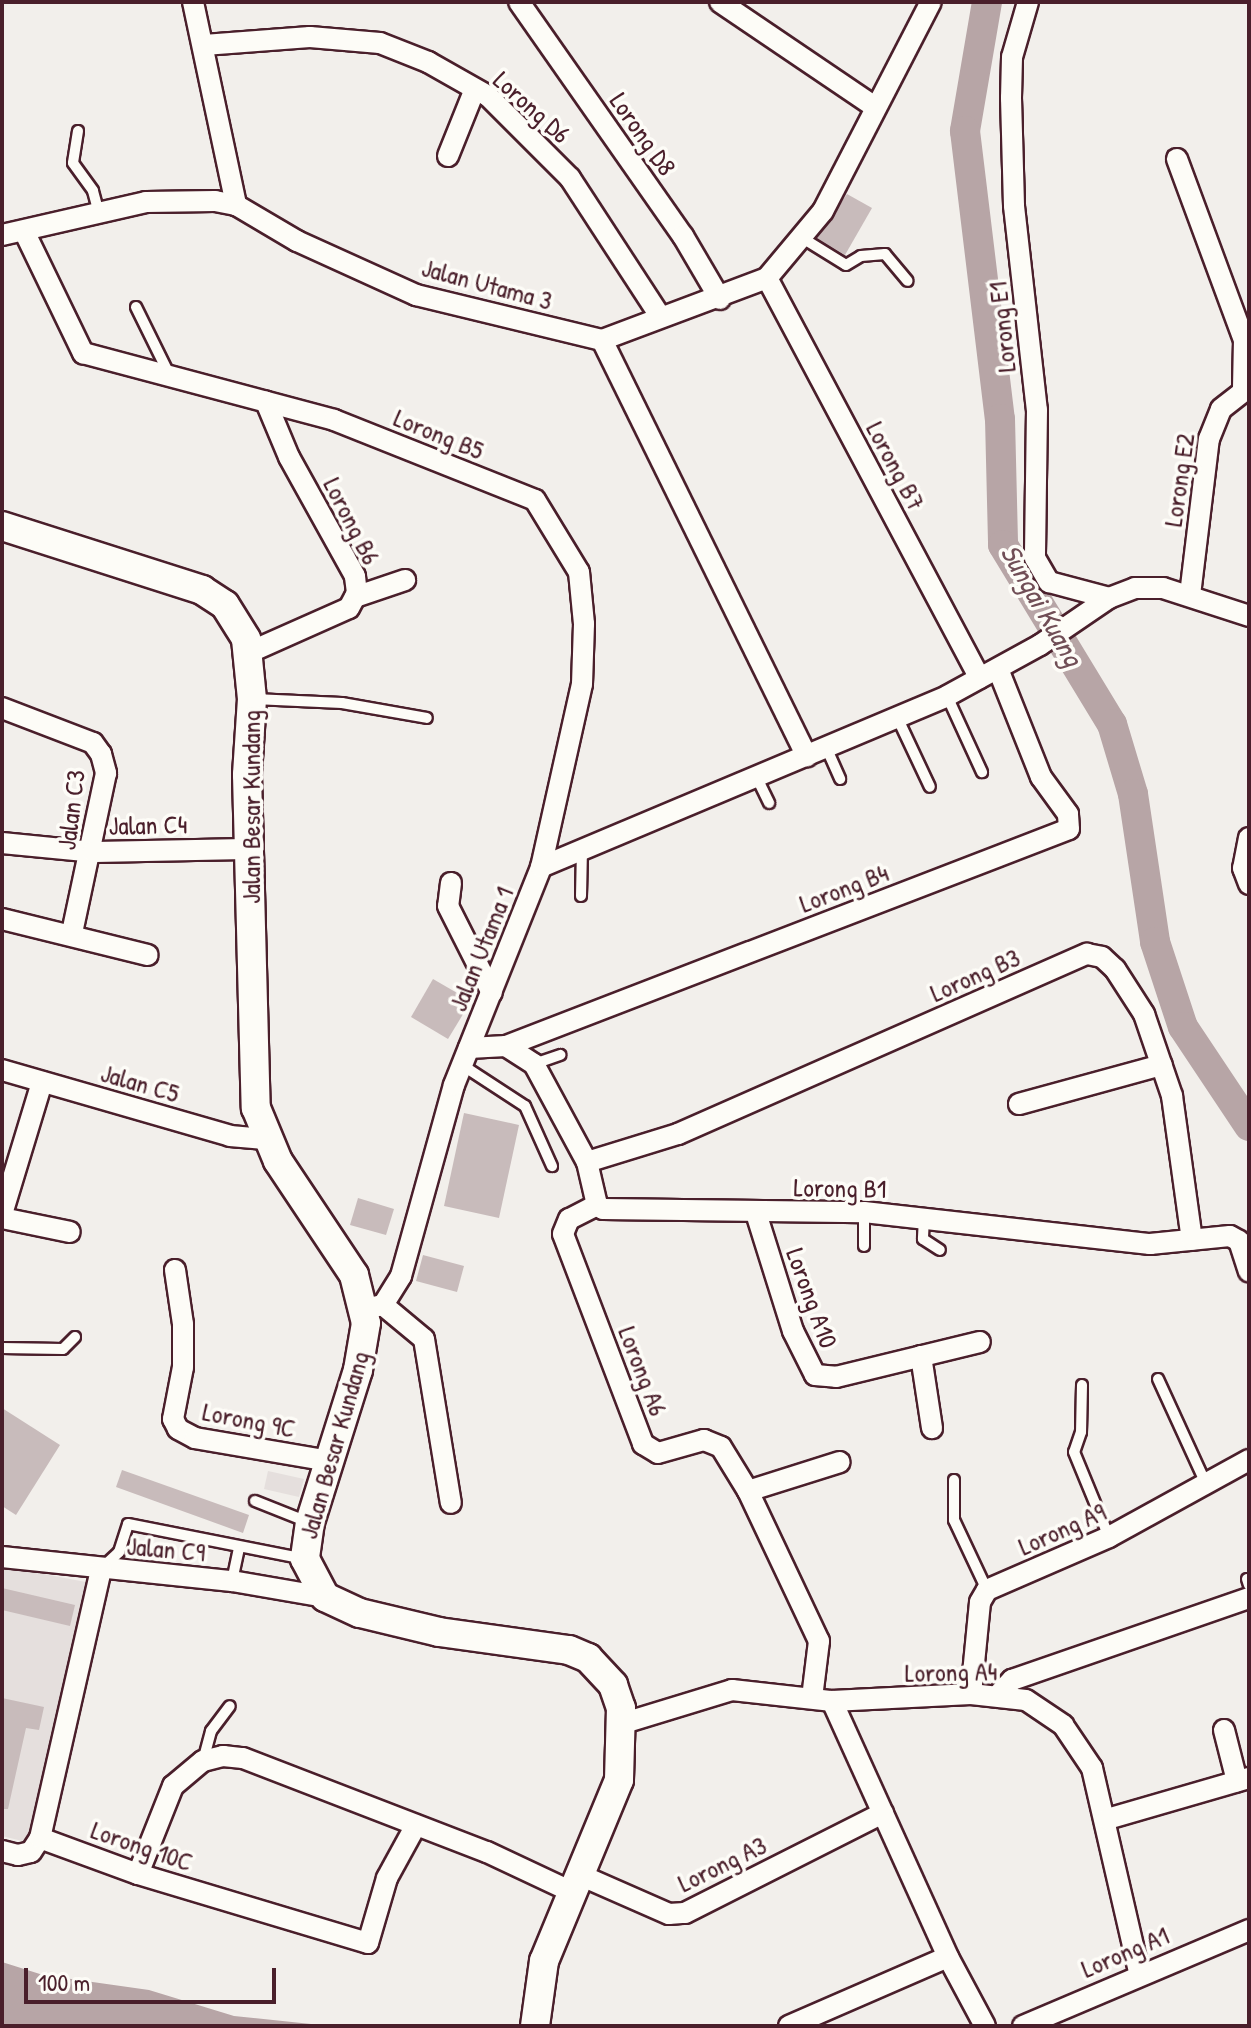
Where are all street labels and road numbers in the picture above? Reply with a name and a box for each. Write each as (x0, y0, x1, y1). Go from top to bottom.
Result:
street label: Lorong D6 (487, 64, 577, 150)
street label: Lorong D8 (603, 87, 683, 181)
street label: Jalan Utama 3 (418, 252, 556, 316)
street label: Lorong E1 (982, 280, 1022, 374)
street label: Lorong B5 (390, 402, 488, 466)
street label: Lorong B7 (860, 416, 932, 516)
street label: Lorong E2 (1157, 431, 1201, 529)
street label: Lorong B6 (317, 472, 387, 570)
street label: Jalan Besar Kundang (235, 710, 267, 904)
street label: Jalan C3 (51, 768, 91, 852)
street label: Jalan C4 (108, 809, 188, 841)
street label: Lorong B4 (795, 857, 893, 919)
street label: Jalan Utama 1 (442, 882, 520, 1016)
street label: Lorong B3 (925, 941, 1025, 1009)
street label: Jalan C5 (97, 1057, 183, 1109)
street label: Lorong B1 (793, 1172, 887, 1204)
street label: Lorong A10 (780, 1244, 844, 1352)
street label: Lorong A6 (612, 1322, 674, 1420)
street label: Jalan Besar Kundang (292, 1348, 376, 1542)
street label: Lorong 9C (200, 1396, 298, 1444)
street label: Lorong A9 (1014, 1496, 1110, 1562)
street label: Jalan C9 (126, 1530, 206, 1568)
street label: Lorong A4 (905, 1656, 997, 1688)
street label: Lorong 10C (87, 1814, 197, 1878)
street label: Lorong A3 (673, 1829, 771, 1899)
street label: Lorong A1 (1077, 1920, 1173, 1984)

